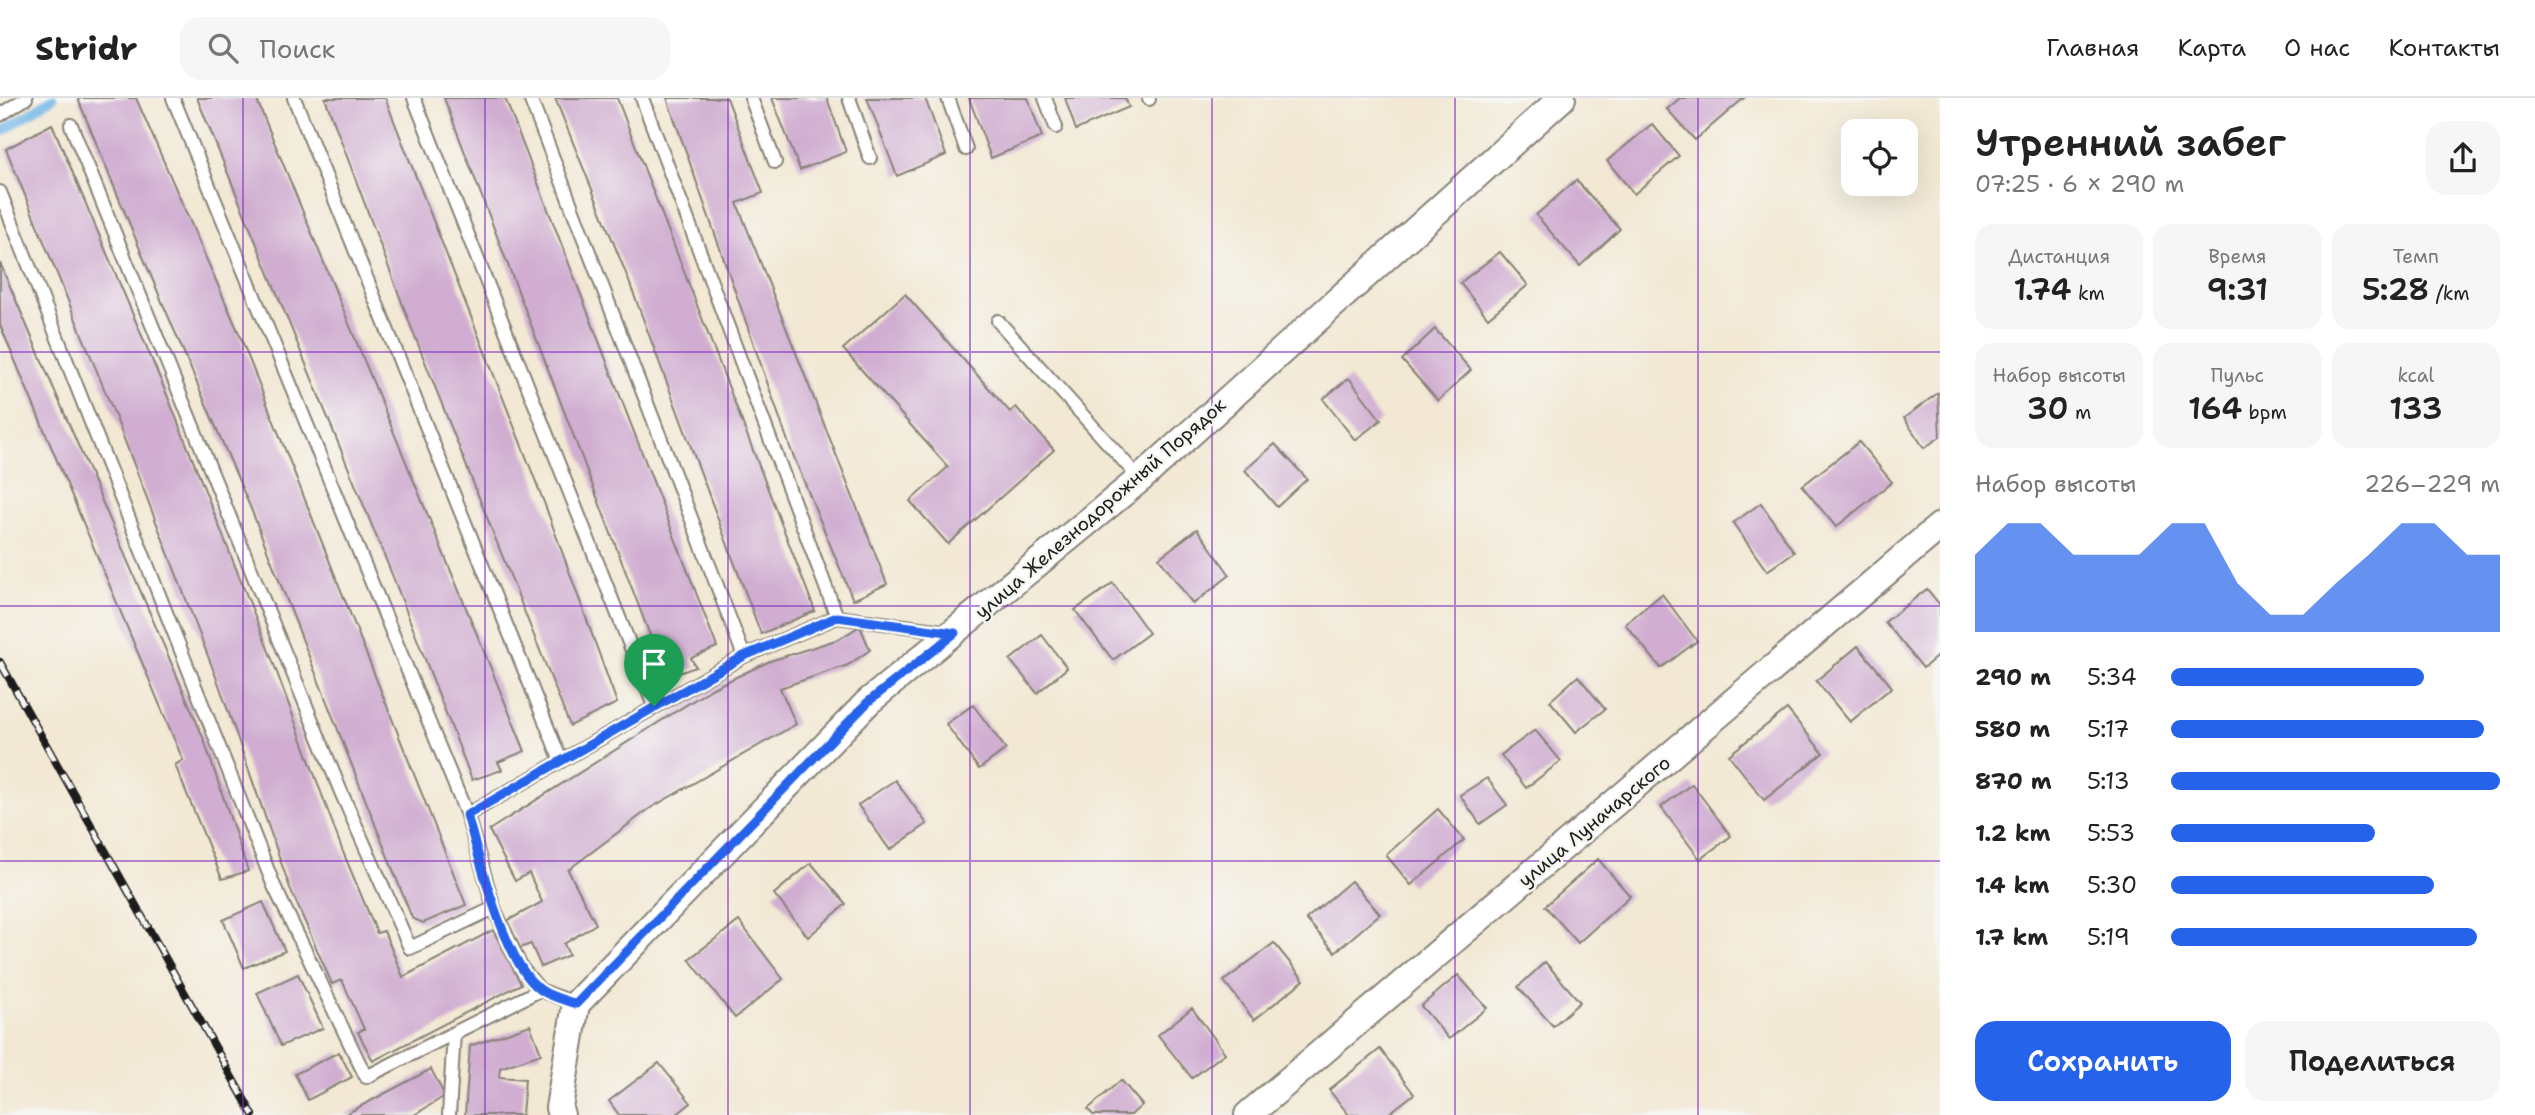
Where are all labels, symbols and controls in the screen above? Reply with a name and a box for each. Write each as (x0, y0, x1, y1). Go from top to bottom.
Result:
search box (180, 17, 670, 80)
text: Stridr (35, 26, 138, 71)
icon: search (204, 29, 242, 67)
text: Поиск (260, 31, 335, 66)
text: Главная (2046, 32, 2139, 64)
text: Карта (2177, 32, 2246, 64)
text: О нас (2284, 32, 2350, 64)
text: Контакты (2388, 32, 2500, 64)
text: Утренний забег (1975, 117, 2286, 168)
map controls (1841, 119, 1918, 196)
button: locate (1841, 119, 1918, 196)
button: share (2426, 121, 2500, 195)
text: 07:25 · 6 × 290 m (1975, 169, 2184, 199)
text: Дистанция (2008, 244, 2110, 269)
text: Время (2209, 244, 2266, 269)
text: Темп (2393, 244, 2439, 269)
text: 1.74 (2013, 269, 2071, 310)
text: 9:31 (2207, 269, 2268, 310)
text: 5:28 (2362, 269, 2429, 310)
text: km (2071, 281, 2105, 306)
text: /km (2429, 281, 2470, 306)
text: Набор высоты (1993, 363, 2126, 388)
text: Пульс (2211, 363, 2264, 388)
text: kcal (2397, 363, 2434, 388)
text: 30 (2027, 388, 2069, 429)
text: 164 (2188, 388, 2242, 429)
text: 133 (2389, 388, 2442, 429)
street label: улица Железнодорожный Порядок (970, 392, 1231, 624)
text: m (2069, 400, 2091, 425)
text: bpm (2242, 400, 2287, 425)
text: Набор высоты (1975, 469, 2136, 499)
text: 226–229 m (2364, 469, 2500, 499)
pin (624, 634, 684, 706)
icon: arrive (635, 645, 673, 683)
text: 290 m (1975, 662, 2051, 692)
text: 5:34 (2087, 662, 2137, 692)
text: 580 m (1975, 714, 2050, 744)
text: 5:17 (2087, 714, 2129, 744)
street label: улица Луначарского (1513, 750, 1676, 893)
text: 870 m (1975, 766, 2052, 796)
text: 5:13 (2087, 766, 2130, 796)
text: 1.2 km (1975, 818, 2051, 848)
text: 5:53 (2087, 818, 2135, 848)
text: 1.4 km (1975, 870, 2049, 900)
text: 5:30 (2087, 870, 2137, 900)
text: 1.7 km (1975, 922, 2048, 952)
text: 5:19 (2087, 922, 2130, 952)
button: Сохранить (1975, 1021, 2231, 1101)
button: Поделиться (2245, 1021, 2500, 1101)

